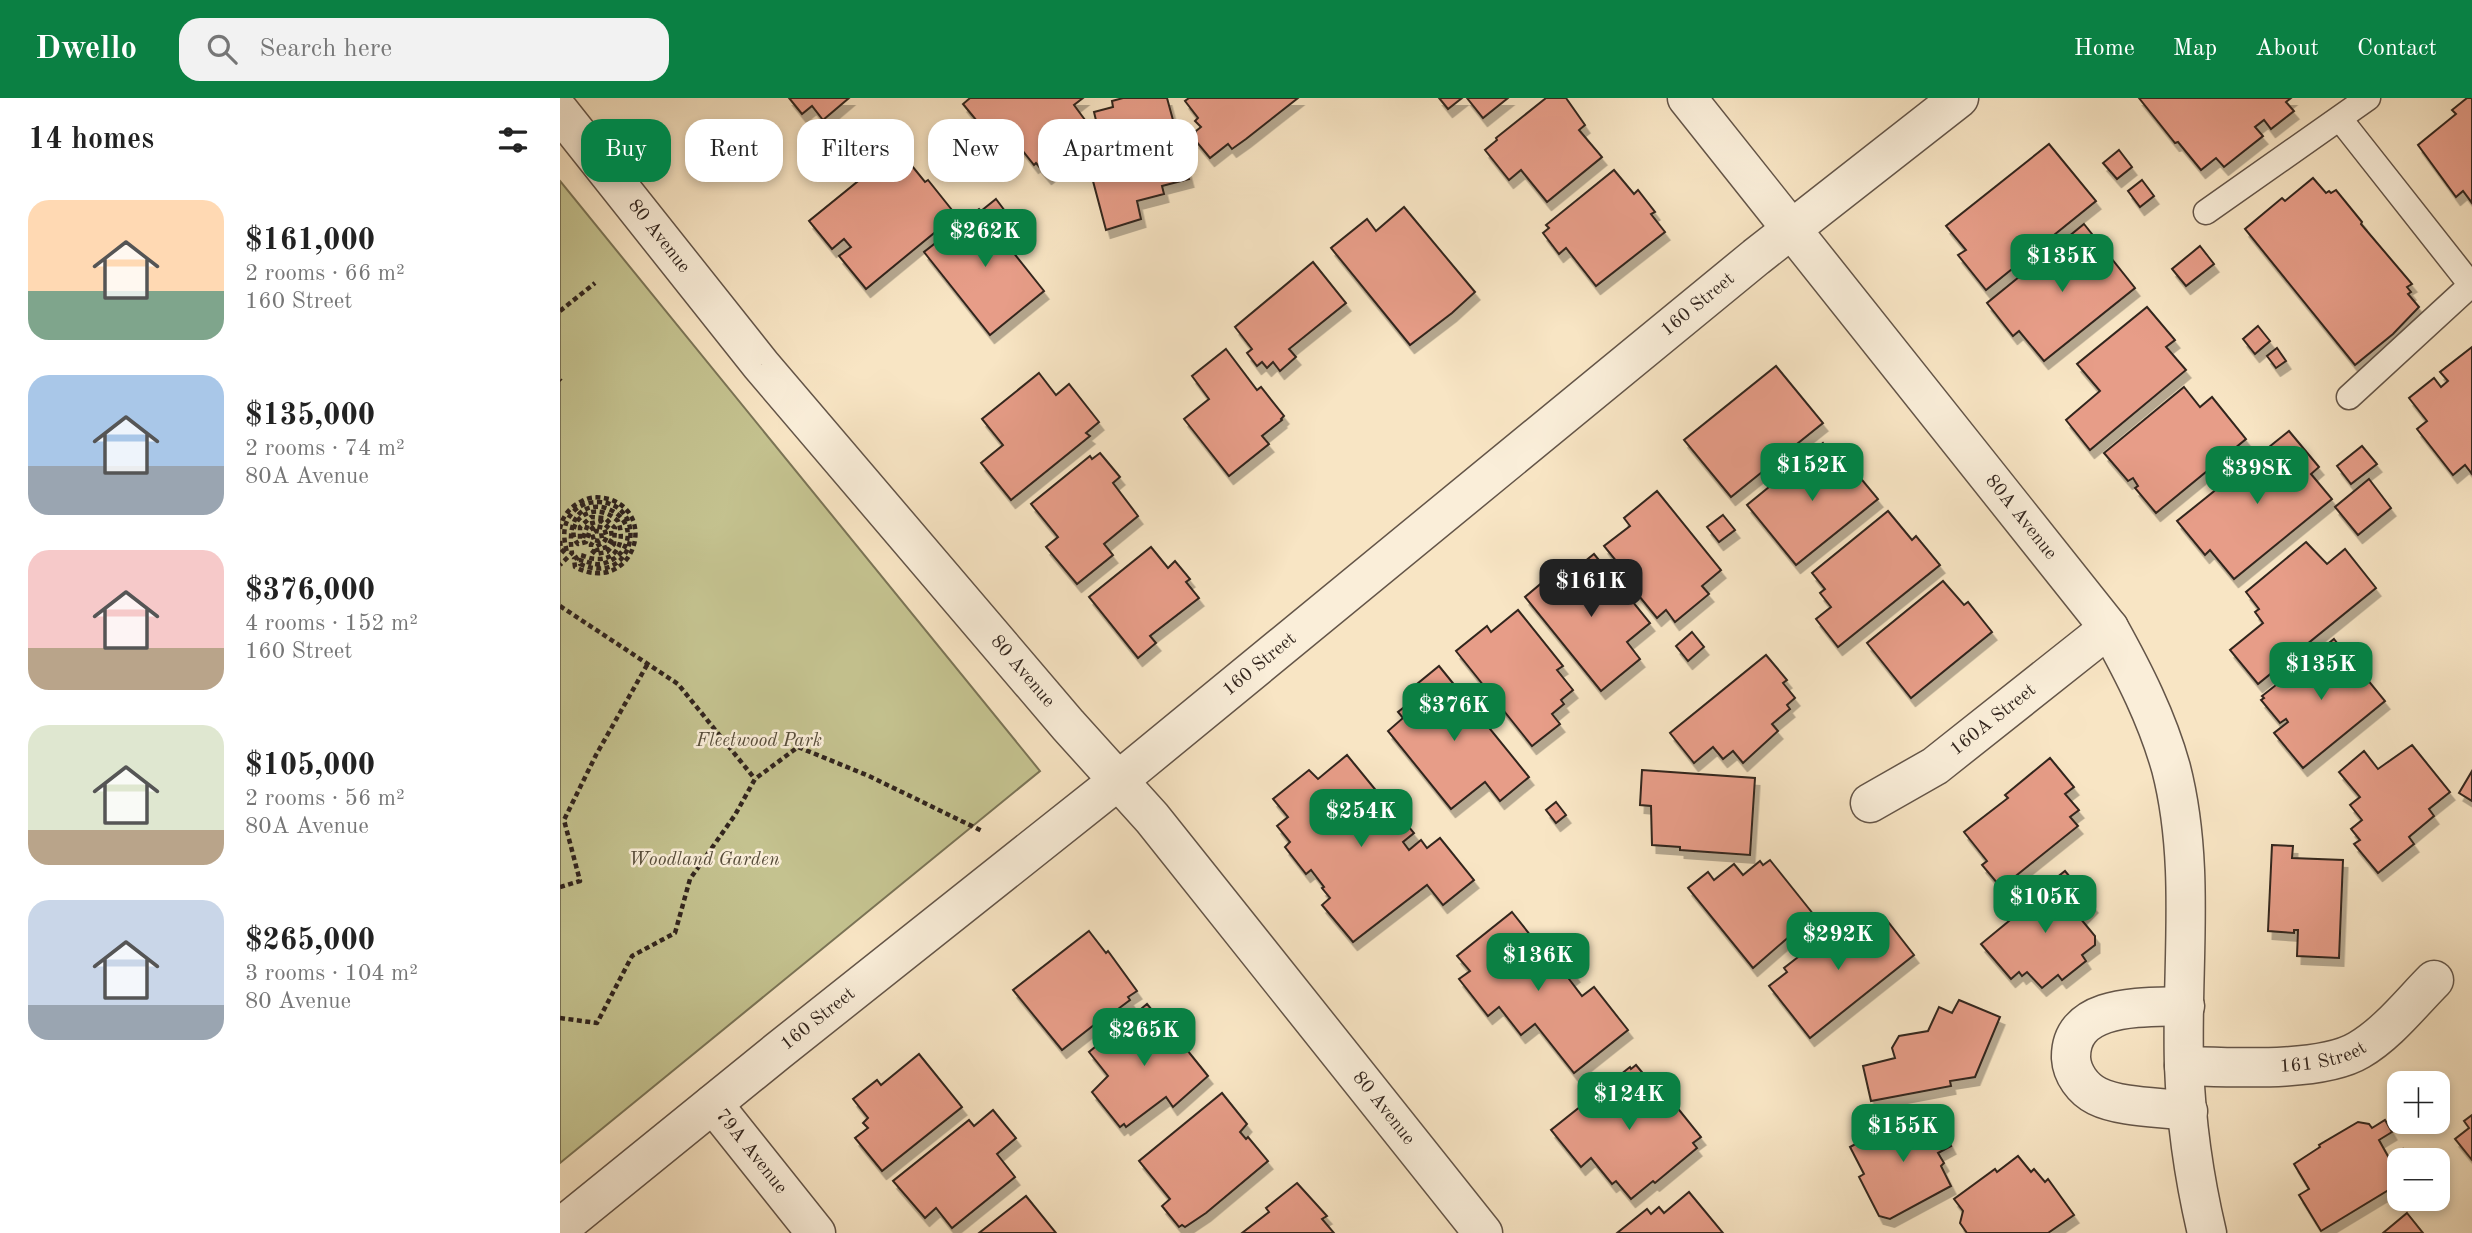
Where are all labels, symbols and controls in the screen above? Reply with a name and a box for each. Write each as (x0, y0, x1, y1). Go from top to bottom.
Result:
search box (179, 18, 669, 81)
icon: search (203, 30, 241, 68)
text: Dwello (35, 33, 137, 66)
text: Search here (259, 36, 392, 62)
text: Home (2074, 37, 2135, 61)
text: Map (2173, 37, 2217, 61)
text: About (2255, 37, 2319, 61)
text: Contact (2357, 37, 2437, 61)
chip: Buy (581, 119, 671, 182)
chip: Rent (685, 119, 783, 182)
chip: Filters (797, 119, 914, 182)
chip: New (928, 119, 1024, 182)
chip: Apartment (1038, 119, 1198, 182)
icon: filters (494, 121, 532, 159)
text: 14 homes (28, 125, 154, 155)
street label: 80 Avenue (624, 196, 694, 277)
pin: $262K (936, 209, 1034, 269)
text: $262K (949, 220, 1021, 243)
text: $161,000 (245, 226, 375, 256)
icon: home (84, 228, 168, 312)
pin: $135K (2013, 234, 2111, 294)
text: $135K (2026, 245, 2098, 268)
text: 2 rooms · 66 m² (245, 262, 405, 285)
street label: 160 Street (1658, 269, 1738, 340)
text: 160 Street (245, 290, 352, 313)
text: $135,000 (245, 401, 375, 431)
icon: home (84, 403, 168, 487)
text: 2 rooms · 74 m² (245, 437, 405, 460)
pin: $152K (1763, 444, 1861, 503)
pin: $398K (2208, 446, 2306, 506)
text: $152K (1776, 454, 1848, 477)
text: $398K (2221, 457, 2293, 480)
text: 80A Avenue (245, 465, 369, 488)
street label: 80A Avenue (1982, 471, 2060, 563)
pin: $161K (1542, 560, 1640, 619)
text: $161K (1555, 570, 1627, 593)
text: $376,000 (245, 576, 375, 606)
icon: home (84, 578, 168, 662)
text: 4 rooms · 152 m² (245, 612, 418, 635)
street label: 160 Street (1219, 629, 1300, 700)
street label: 80 Avenue (987, 632, 1058, 711)
text: 160 Street (245, 640, 352, 663)
pin: $135K (2272, 642, 2370, 702)
text: $135K (2285, 653, 2357, 676)
street label: 160A Street (1947, 680, 2040, 759)
pin: $376K (1405, 684, 1503, 743)
text: $376K (1418, 694, 1490, 717)
park label: Fleetwood Park (695, 732, 822, 751)
text: $105,000 (245, 751, 375, 781)
icon: home (84, 753, 168, 837)
text: 2 rooms · 56 m² (245, 787, 405, 810)
pin: $254K (1312, 790, 1410, 849)
text: $254K (1325, 800, 1397, 823)
text: 80A Avenue (245, 815, 369, 838)
park label: Woodland Garden (628, 851, 780, 870)
pin: $105K (1996, 876, 2094, 935)
text: $105K (2009, 886, 2081, 909)
pin: $292K (1789, 912, 1887, 972)
text: $292K (1802, 923, 1874, 946)
text: $265,000 (245, 926, 375, 956)
icon: home (84, 928, 168, 1012)
pin: $136K (1489, 934, 1587, 993)
text: $136K (1502, 944, 1574, 967)
text: 3 rooms · 104 m² (245, 962, 418, 985)
street label: 160 Street (777, 984, 859, 1054)
text: 80 Avenue (245, 990, 351, 1013)
pin: $265K (1095, 1009, 1193, 1068)
text: $265K (1108, 1019, 1180, 1042)
street label: 161 Street (2279, 1038, 2370, 1076)
street label: 80 Avenue (1349, 1068, 1418, 1149)
map controls (2387, 1071, 2450, 1211)
button: + (2387, 1071, 2450, 1134)
pin: $124K (1580, 1072, 1678, 1132)
text: $124K (1593, 1083, 1665, 1106)
pin: $155K (1854, 1104, 1952, 1164)
street label: 79A Avenue (712, 1106, 790, 1198)
text: $155K (1867, 1115, 1939, 1138)
button: − (2387, 1148, 2450, 1211)

